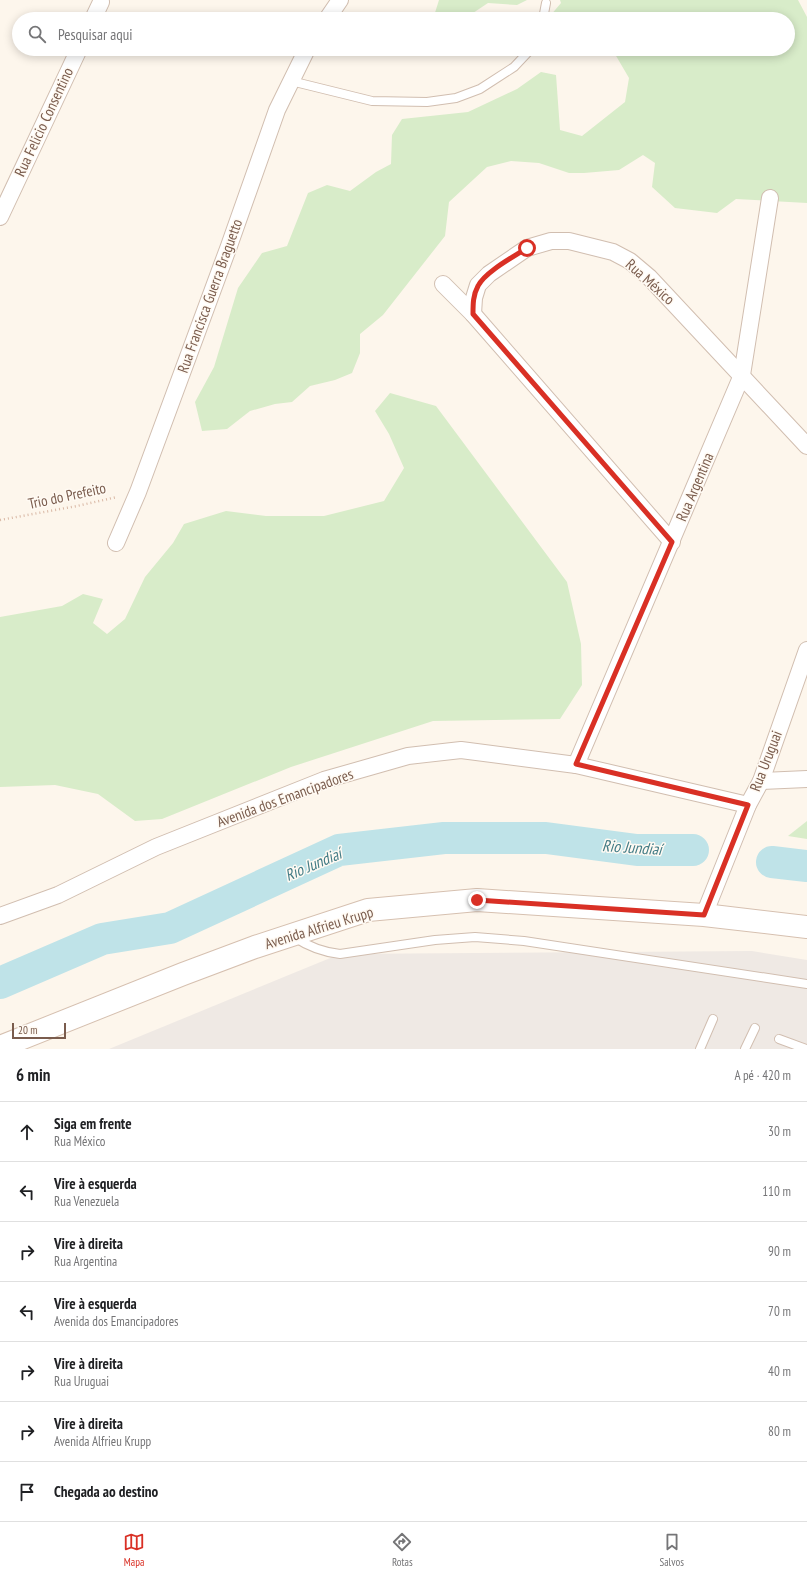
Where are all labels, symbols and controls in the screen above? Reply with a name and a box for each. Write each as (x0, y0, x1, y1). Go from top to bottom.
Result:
search box (12, 12, 795, 56)
icon: search (26, 23, 48, 45)
text: Pesquisar aqui (58, 25, 132, 44)
street label: Rua Felicio Consentino (10, 64, 77, 179)
street label: Rua Francisca Guerra Braguetto (173, 216, 246, 375)
route start (518, 239, 536, 257)
street label: Rua México (622, 255, 679, 309)
street label: Rua Argentina (672, 450, 718, 524)
street label: Trio do Prefeito (26, 478, 107, 513)
street label: Rua Uruguai (745, 728, 786, 794)
street label: Avenida dos Emancipadores (214, 764, 356, 831)
water label: Rio Jundiaí (602, 835, 666, 859)
water label: Rio Jundiaí (282, 842, 348, 885)
route end (468, 891, 486, 909)
street label: Avenida Alfrieu Krupp (262, 902, 375, 953)
scale bar (12, 1021, 66, 1040)
text: 20 m (18, 1023, 37, 1037)
text: 6 min (16, 1064, 50, 1086)
text: A pé · 420 m (734, 1067, 791, 1084)
text: Siga em frente (54, 1114, 132, 1133)
icon: ahead (16, 1121, 38, 1143)
text: 30 m (768, 1123, 791, 1140)
text: Rua México (54, 1133, 105, 1150)
text: Vire à esquerda (54, 1174, 137, 1193)
icon: left (16, 1181, 38, 1203)
text: 110 m (762, 1183, 791, 1200)
text: Rua Venezuela (54, 1193, 119, 1210)
text: Vire à direita (54, 1234, 123, 1253)
icon: right (16, 1241, 38, 1263)
text: 90 m (768, 1243, 791, 1260)
text: Rua Argentina (54, 1253, 117, 1270)
text: Vire à esquerda (54, 1294, 137, 1313)
icon: left (16, 1301, 38, 1323)
text: 70 m (768, 1303, 791, 1320)
text: Avenida dos Emancipadores (54, 1313, 179, 1330)
text: Vire à direita (54, 1354, 123, 1373)
icon: right (16, 1361, 38, 1383)
text: 40 m (768, 1363, 791, 1380)
text: Rua Uruguai (54, 1373, 109, 1390)
text: Vire à direita (54, 1414, 123, 1433)
icon: right (16, 1421, 38, 1443)
text: 80 m (768, 1423, 791, 1440)
text: Avenida Alfrieu Krupp (54, 1433, 151, 1450)
icon: arrive (16, 1481, 38, 1503)
text: Chegada ao destino (54, 1482, 158, 1501)
tab: Mapa (123, 1531, 145, 1569)
tab: Rotas (391, 1531, 413, 1569)
tab: Salvos (659, 1531, 684, 1569)

